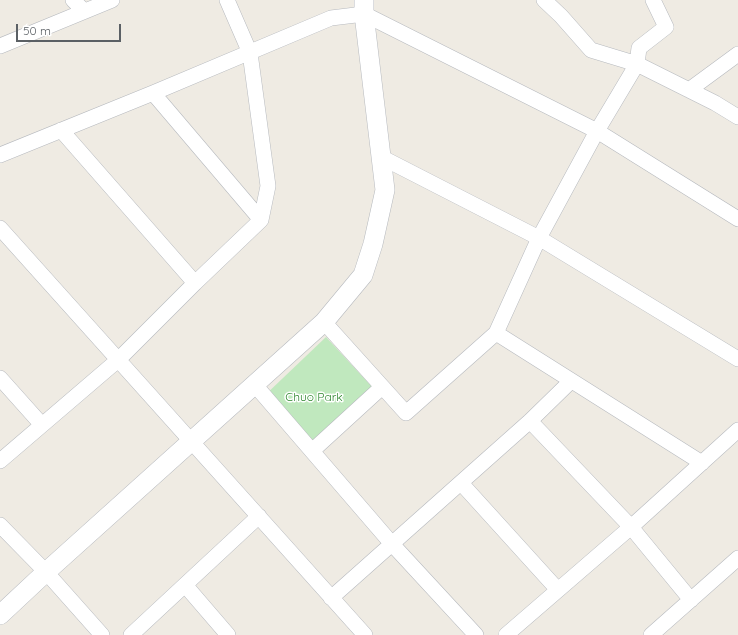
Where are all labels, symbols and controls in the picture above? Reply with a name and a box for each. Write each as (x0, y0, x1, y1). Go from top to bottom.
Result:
scale bar (18, 16, 123, 42)
text: 50 m (23, 23, 51, 38)
park label: Chuo Park (285, 390, 343, 404)

